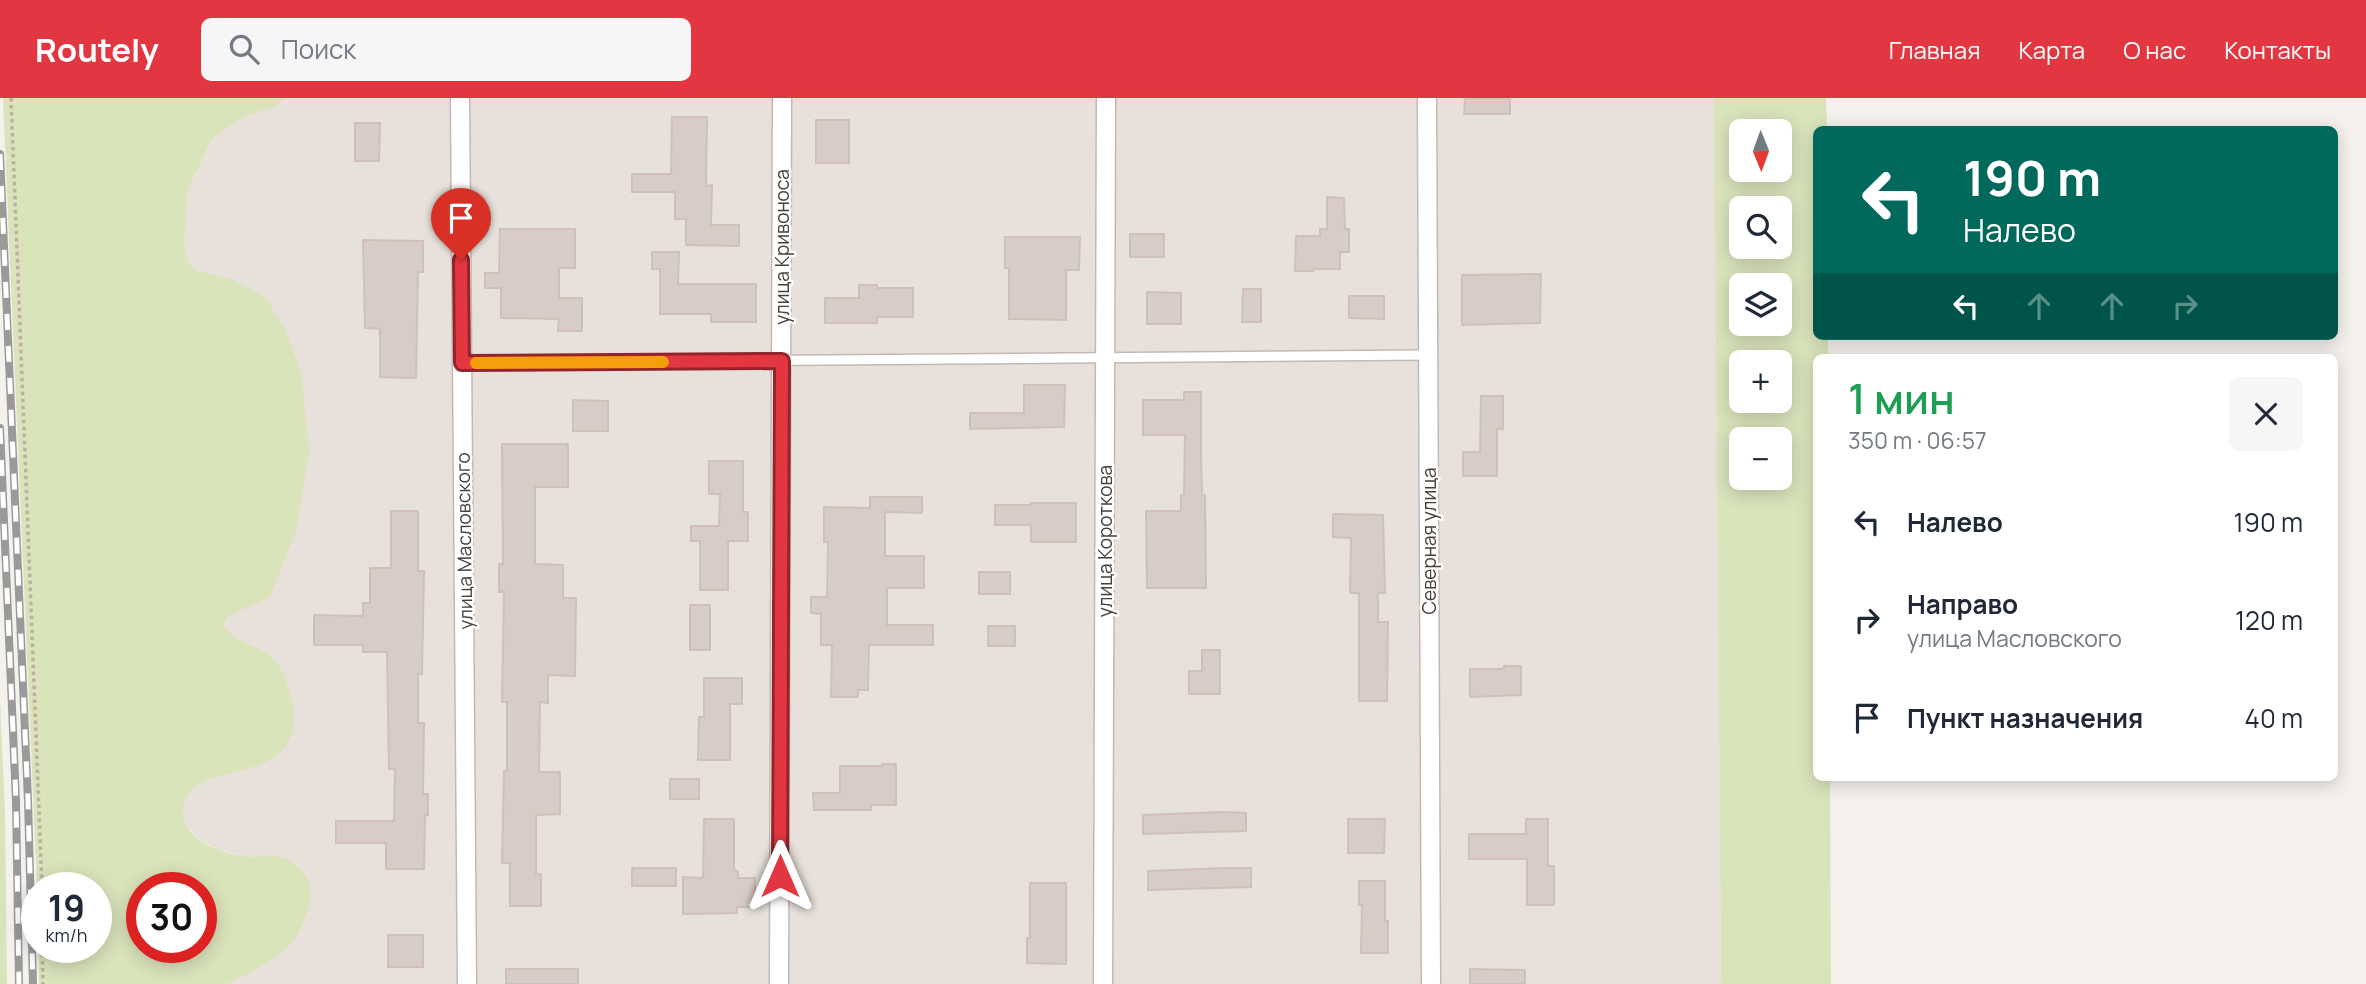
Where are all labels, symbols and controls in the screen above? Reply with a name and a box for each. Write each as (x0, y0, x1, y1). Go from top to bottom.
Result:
search box (201, 18, 691, 81)
text: Routely (35, 27, 159, 72)
icon: search (225, 30, 263, 68)
text: Поиск (281, 31, 356, 67)
text: Главная (1889, 33, 1980, 66)
text: Карта (2018, 33, 2085, 66)
text: О нас (2123, 33, 2186, 66)
text: Контакты (2224, 33, 2331, 66)
north arrow (1729, 119, 1792, 182)
map controls (1729, 119, 1792, 490)
text: 190 m (1963, 144, 2101, 211)
icon: left (1848, 154, 1939, 245)
street label: улица Кривоноса (769, 169, 795, 325)
pin (431, 188, 491, 260)
button: search (1729, 196, 1792, 259)
icon: arrive (442, 199, 480, 237)
text: Налево (1963, 208, 2076, 252)
button: layers (1729, 273, 1792, 336)
icon: left (1947, 287, 1985, 325)
icon: ahead (2020, 287, 2058, 325)
icon: ahead (2093, 287, 2131, 325)
icon: right (2166, 287, 2204, 325)
button: + (1729, 350, 1792, 413)
text: 1 мин (1848, 369, 1955, 427)
button: close (2229, 377, 2303, 451)
text: 350 m · 06:57 (1848, 424, 1987, 456)
button: − (1729, 427, 1792, 490)
street label: улица Масловского (449, 452, 479, 630)
street label: улица Короткова (1092, 465, 1118, 617)
street label: Северная улица (1416, 468, 1442, 615)
icon: left (1848, 503, 1886, 541)
text: Налево (1907, 504, 2003, 540)
text: 190 m (2234, 504, 2303, 540)
text: Направо (1907, 586, 2018, 622)
icon: right (1848, 601, 1886, 639)
text: 120 m (2235, 602, 2303, 638)
text: улица Масловского (1907, 622, 2122, 654)
icon: arrive (1848, 699, 1886, 737)
text: Пункт назначения (1907, 700, 2143, 736)
text: 40 m (2245, 700, 2303, 736)
position arrow (743, 839, 817, 913)
speed limit sign: 30 (126, 872, 217, 963)
text: 19 (48, 884, 85, 932)
text: km/h (46, 923, 87, 947)

